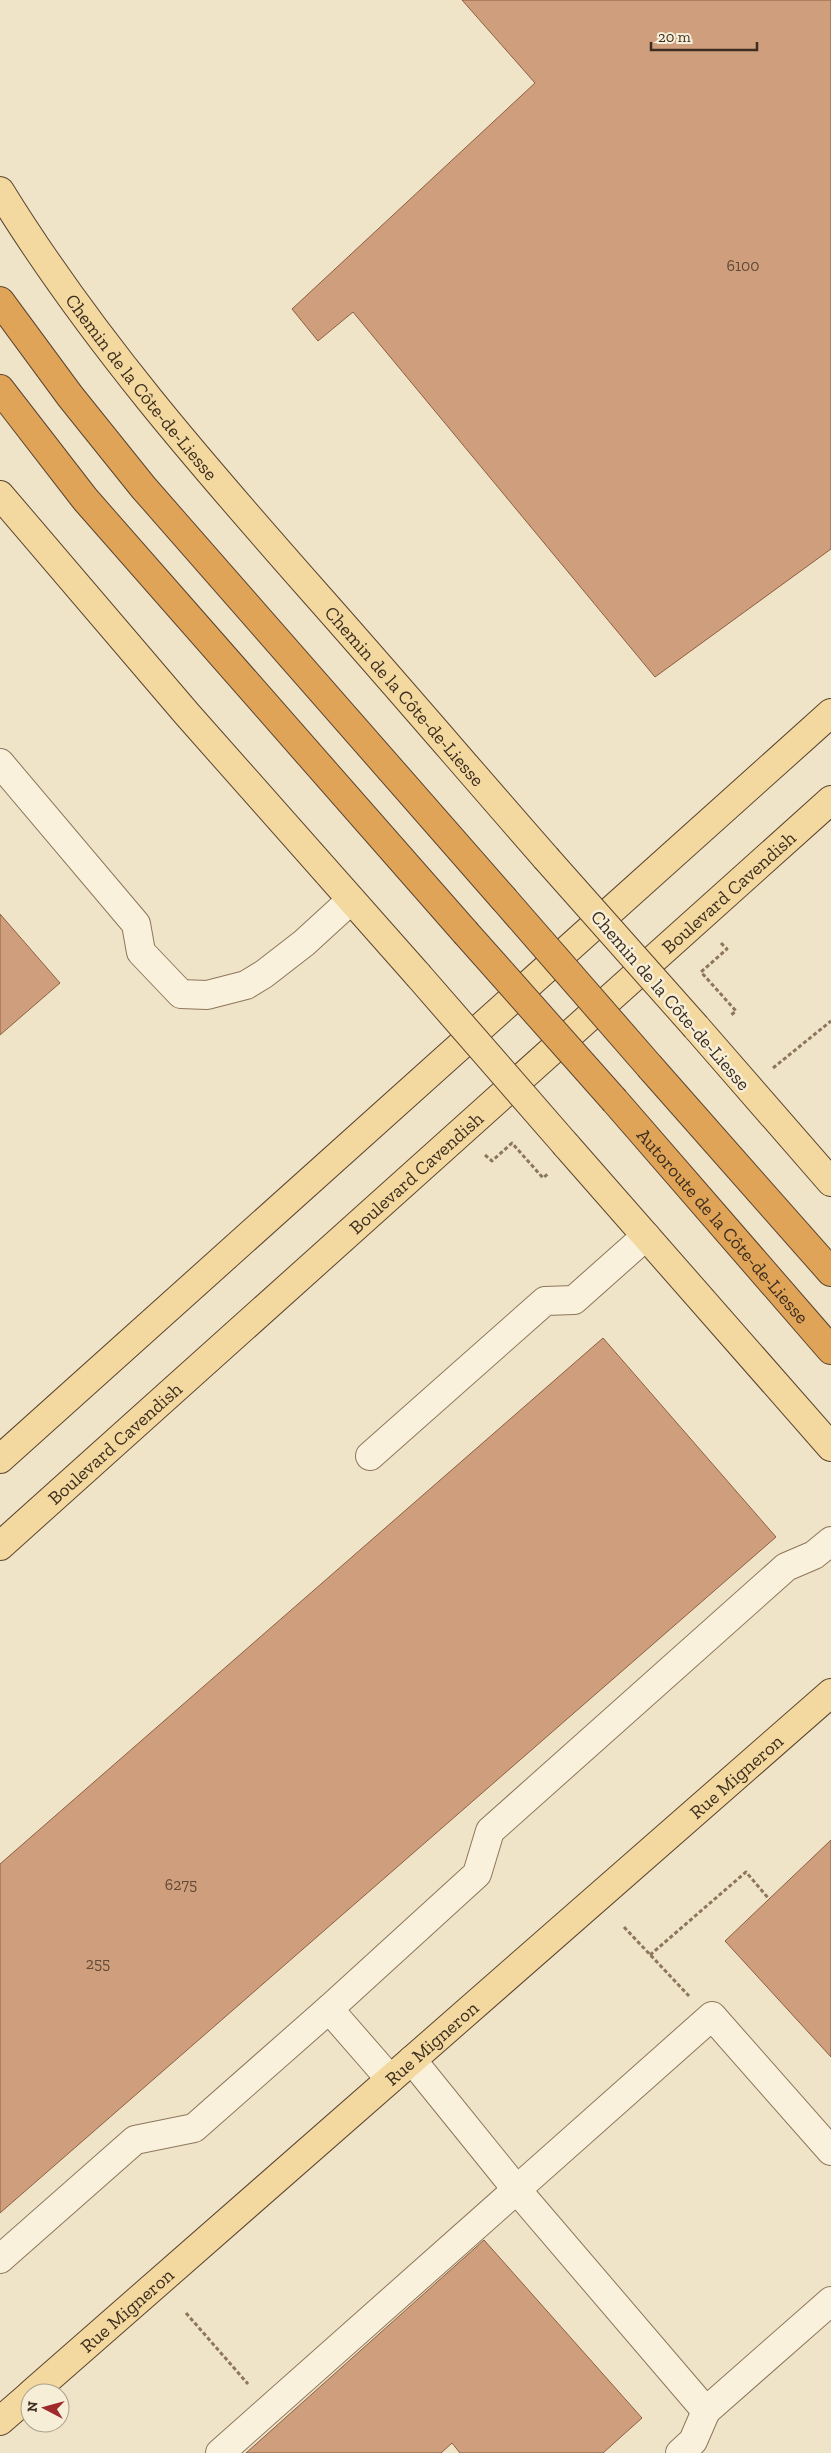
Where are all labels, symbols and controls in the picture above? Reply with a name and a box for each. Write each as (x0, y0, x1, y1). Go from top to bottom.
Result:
scale bar (651, 20, 757, 52)
text: 20 m (658, 28, 691, 46)
house number: 6100 (726, 256, 760, 275)
street label: Chemin de la Côte-de-Liesse (60, 289, 222, 485)
street label: Chemin de la Côte-de-Liesse (320, 601, 489, 791)
street label: Boulevard Cavendish (657, 826, 801, 958)
street label: Chemin de la Côte-de-Liesse (586, 906, 755, 1095)
street label: Boulevard Cavendish (345, 1107, 488, 1239)
street label: Autoroute de la Côte-de-Liesse (632, 1124, 814, 1328)
street label: Boulevard Cavendish (43, 1377, 187, 1510)
street label: Rue Migneron (685, 1729, 788, 1824)
house number: 6275 (165, 1875, 197, 1894)
house number: 255 (86, 1954, 110, 1973)
street label: Rue Migneron (380, 1996, 483, 2091)
street label: Rue Migneron (76, 2263, 179, 2357)
north arrow (20, 2383, 70, 2433)
text: N (24, 2400, 42, 2413)

